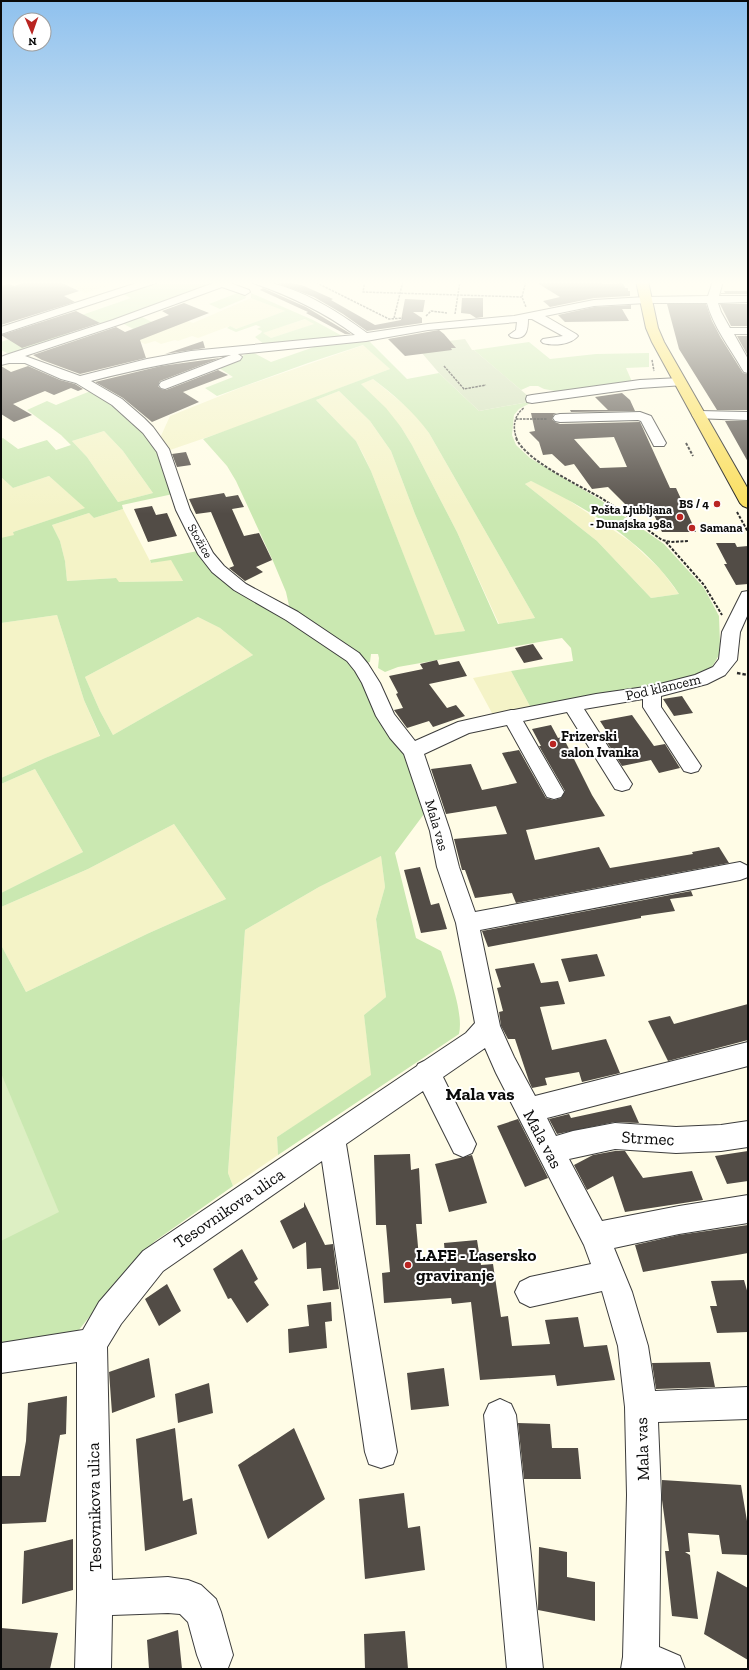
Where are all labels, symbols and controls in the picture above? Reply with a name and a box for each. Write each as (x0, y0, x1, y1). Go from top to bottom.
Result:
north arrow (12, 12, 52, 52)
text: N (27, 35, 37, 48)
place label: BS / 4 (679, 497, 709, 511)
marker: BS / 4 (712, 499, 722, 509)
place label: Pošta Ljubljana - Dunajska 198a (590, 503, 672, 532)
marker: Pošta Ljubljana - Dunajska 198a (675, 512, 685, 522)
street label: Stožice (185, 521, 216, 561)
place label: Samana (700, 521, 743, 535)
marker: Samana (687, 523, 697, 533)
street label: Pod klancem (624, 671, 702, 704)
place label: Frizerski salon Ivanka (561, 728, 639, 761)
marker: Frizerski salon Ivanka (548, 739, 558, 749)
street label: Mala vas (421, 798, 452, 853)
district label: Mala vas (445, 1083, 515, 1105)
street label: Mala vas (519, 1106, 567, 1172)
street label: Strmec (621, 1127, 675, 1149)
street label: Tesovnikova ulica (170, 1164, 288, 1252)
place label: LAFE - Lasersko graviranje (416, 1245, 536, 1285)
marker: LAFE - Lasersko graviranje (403, 1260, 413, 1270)
street label: Mala vas (631, 1417, 653, 1481)
street label: Tesovnikova ulica (83, 1442, 105, 1572)

